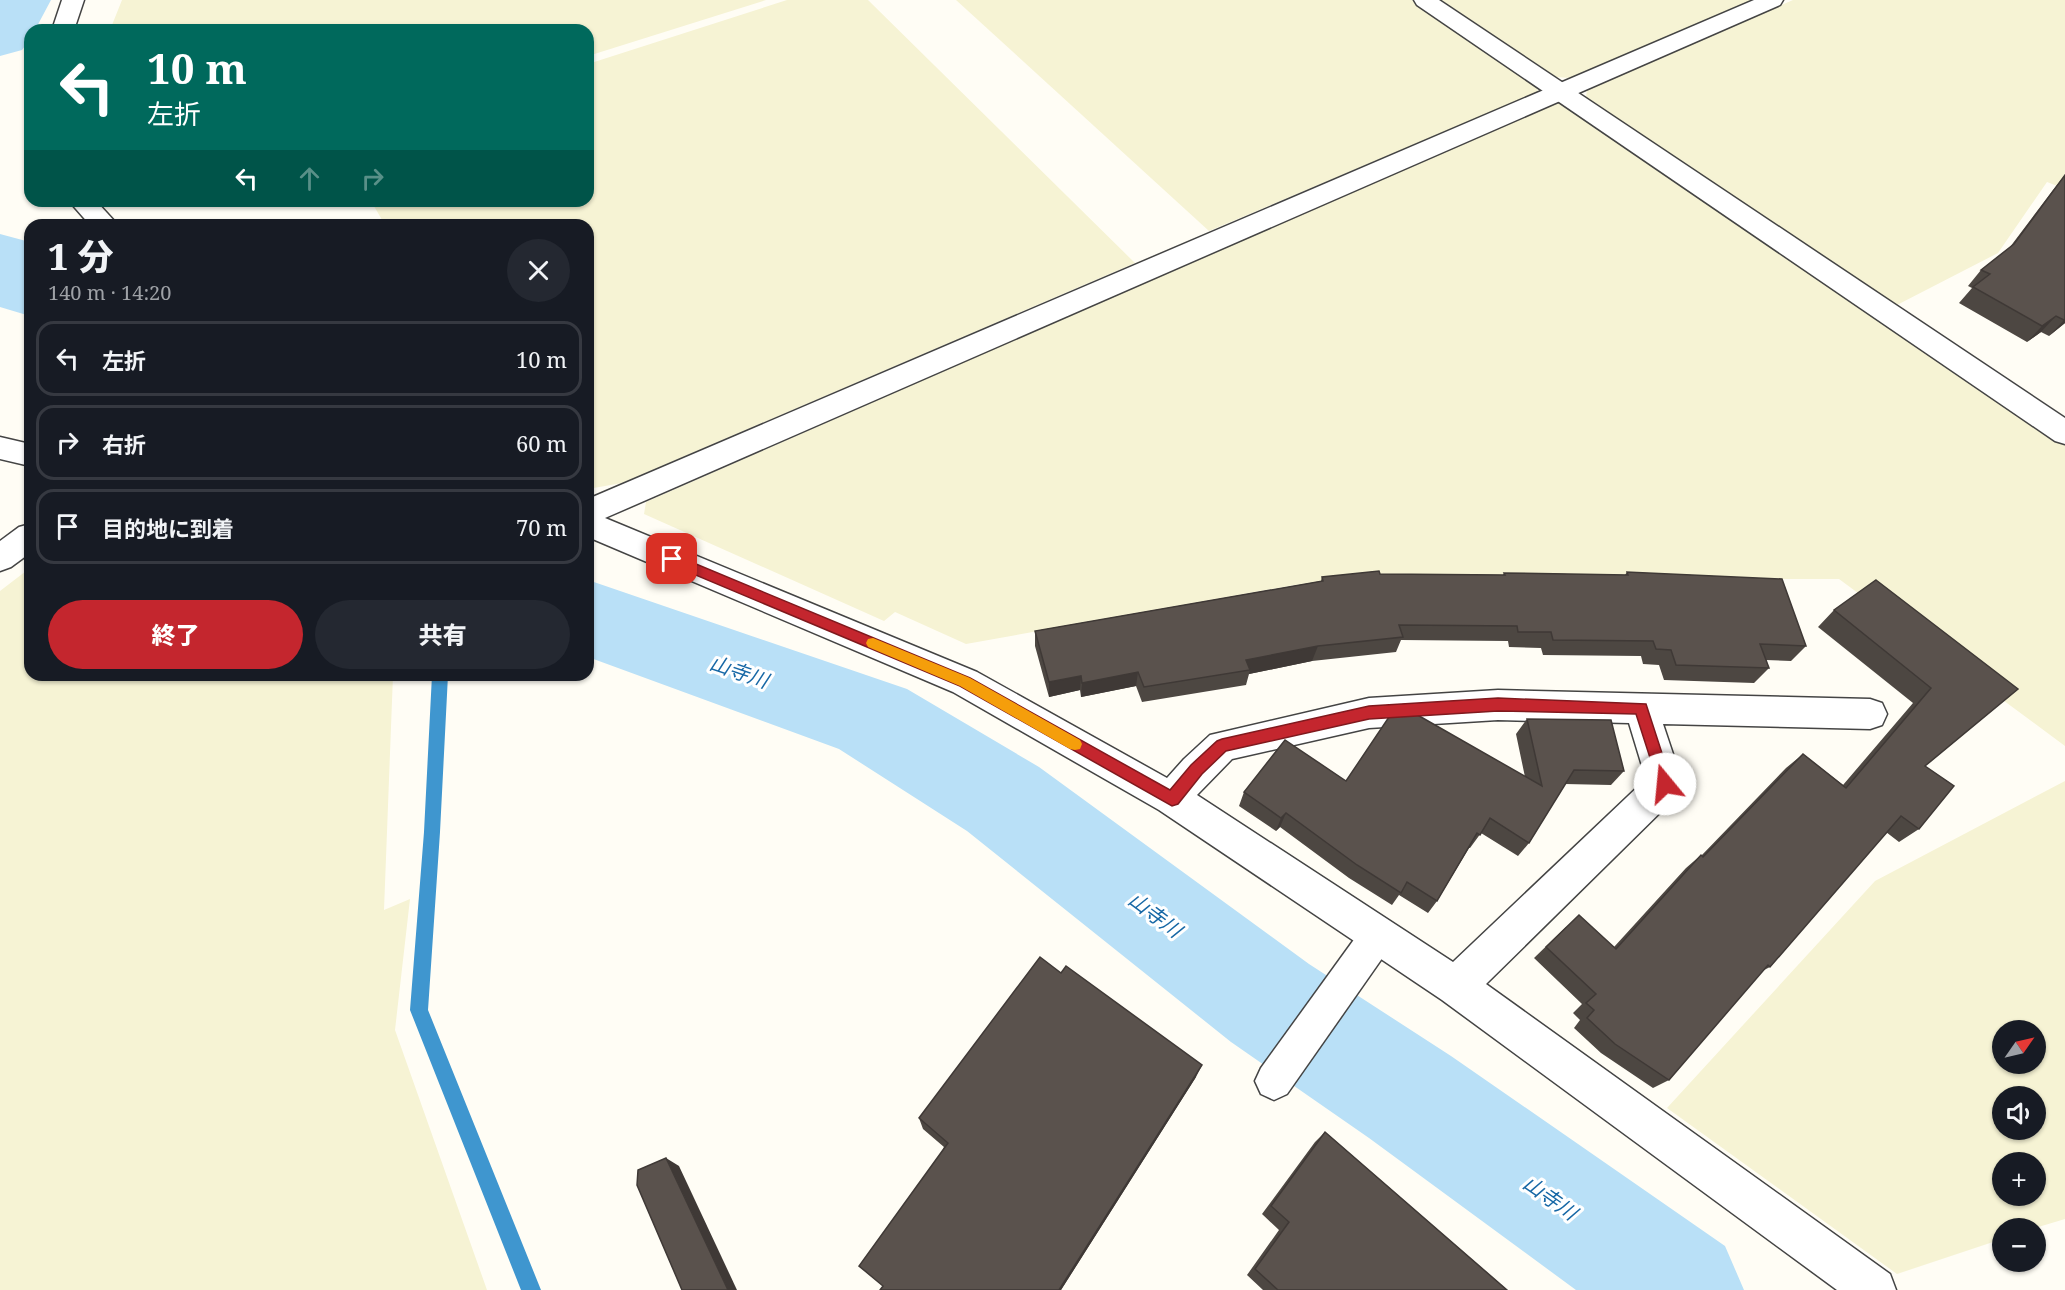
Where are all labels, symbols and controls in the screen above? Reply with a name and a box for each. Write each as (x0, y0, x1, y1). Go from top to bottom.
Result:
text: 10 m (147, 39, 247, 96)
icon: left (48, 48, 126, 126)
text: 左折 (147, 95, 201, 132)
icon: left (230, 162, 263, 195)
icon: ahead (293, 162, 326, 195)
icon: right (356, 162, 389, 195)
text: 1 分 (48, 232, 114, 281)
button: close (507, 239, 570, 302)
text: 140 m · 14:20 (48, 279, 171, 306)
icon: left (51, 342, 84, 375)
text: 10 m (516, 344, 567, 374)
text: 左折 (102, 345, 146, 375)
icon: right (51, 426, 84, 459)
text: 60 m (516, 428, 567, 458)
text: 右折 (102, 429, 146, 459)
icon: arrive (51, 510, 84, 543)
text: 70 m (516, 512, 567, 542)
text: 目的地に到着 (102, 513, 234, 543)
pin (646, 533, 697, 584)
icon: arrive (655, 542, 688, 575)
button: 終了 (48, 600, 303, 669)
button: 共有 (315, 600, 570, 669)
water label: 山寺川 (706, 649, 774, 695)
position arrow (1633, 752, 1697, 816)
water label: 山寺川 (1123, 886, 1189, 945)
north arrow (1992, 1020, 2046, 1074)
map controls (1992, 1020, 2046, 1272)
button: sound (1992, 1086, 2046, 1140)
button: + (1992, 1152, 2046, 1206)
water label: 山寺川 (1518, 1169, 1584, 1227)
button: − (1992, 1218, 2046, 1272)

